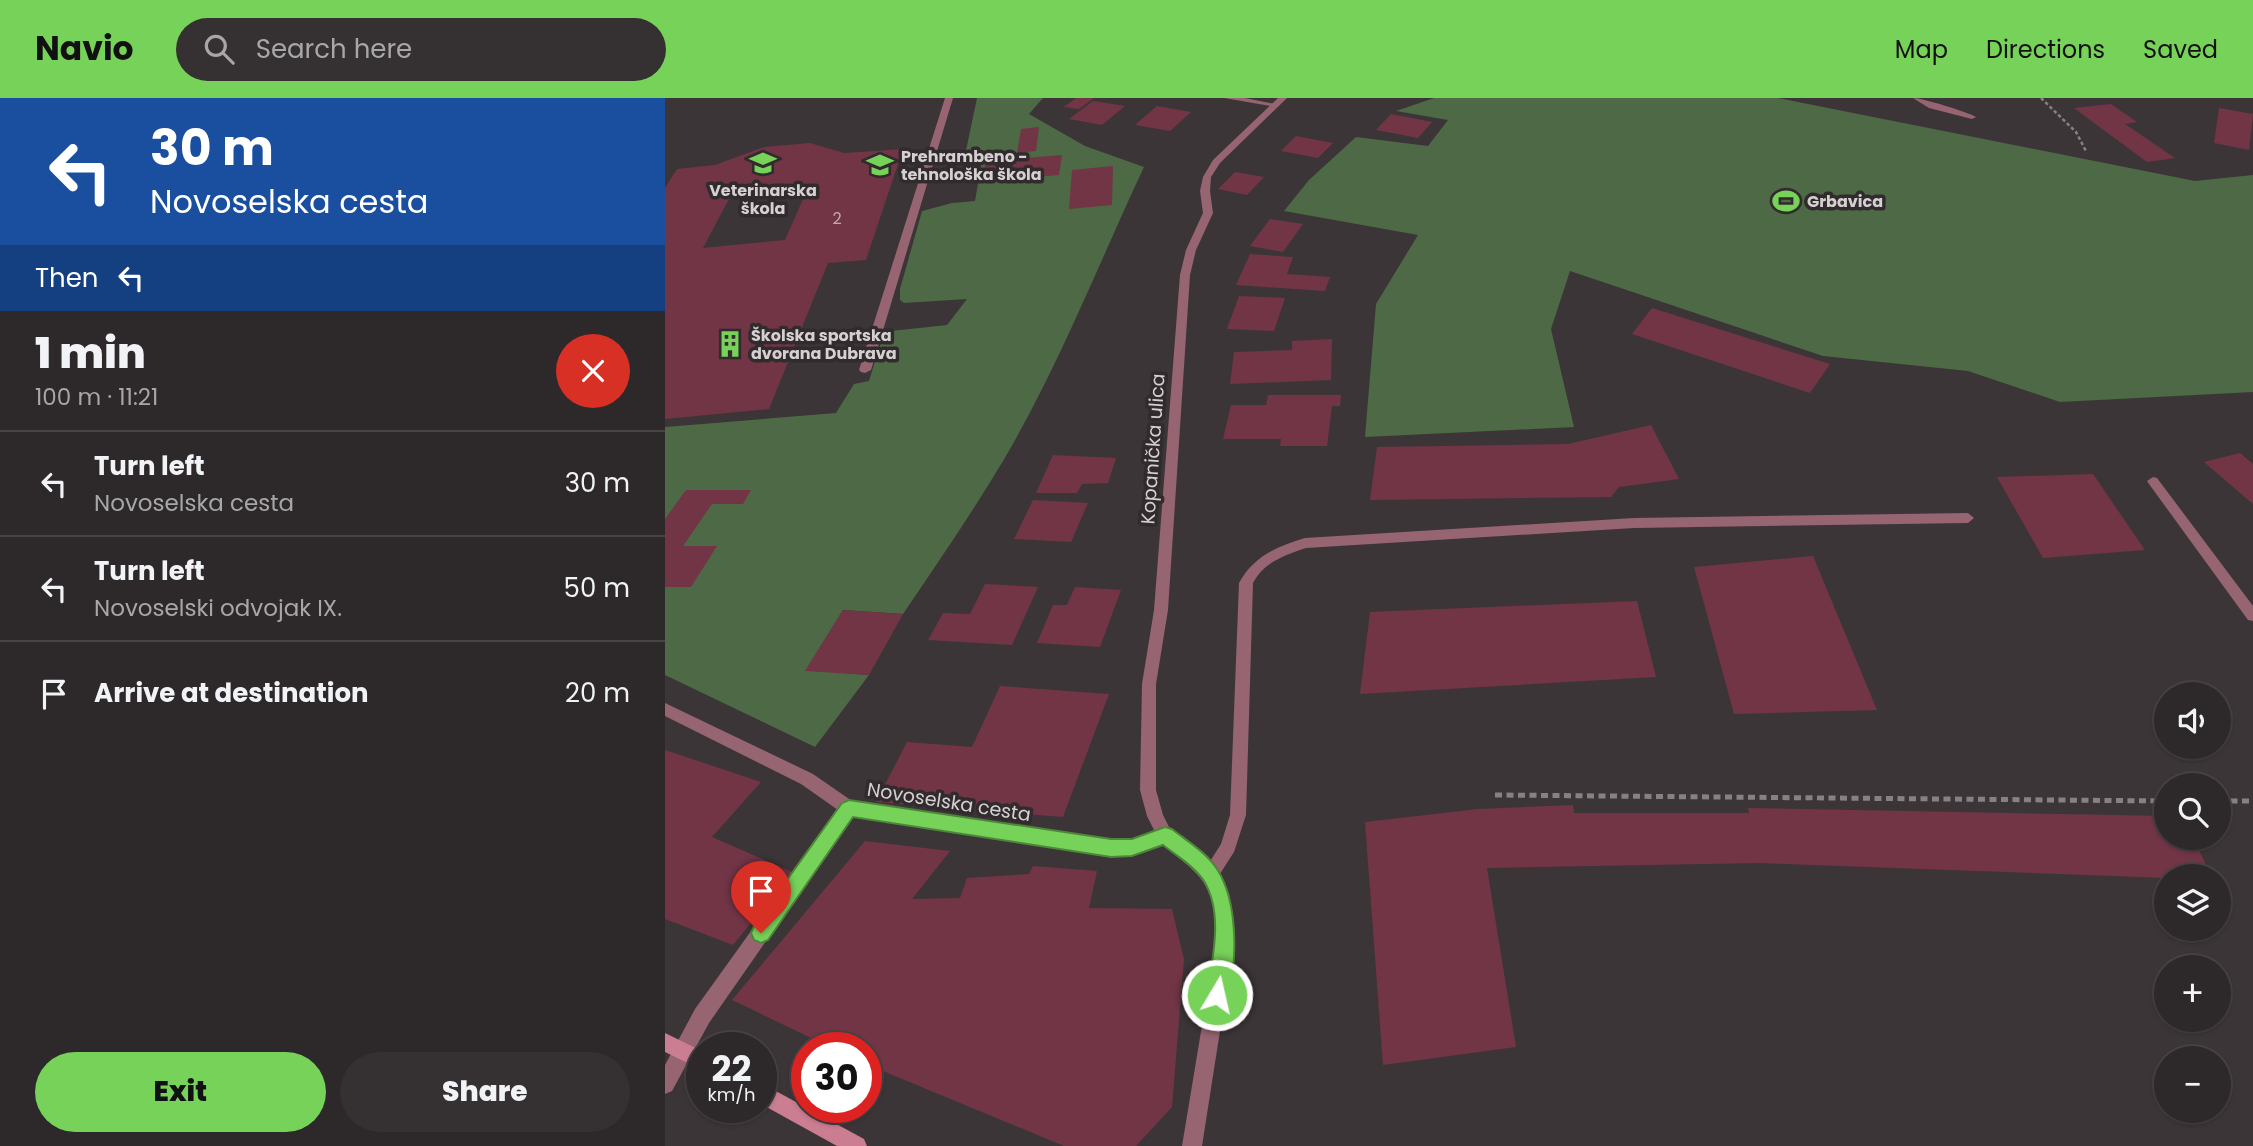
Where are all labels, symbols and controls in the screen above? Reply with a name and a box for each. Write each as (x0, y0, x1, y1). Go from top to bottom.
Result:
search box (176, 18, 666, 81)
text: Navio (35, 25, 134, 72)
icon: search (200, 30, 238, 68)
text: Search here (256, 31, 412, 67)
text: Map (1895, 33, 1948, 66)
text: Directions (1986, 33, 2105, 66)
text: Saved (2143, 33, 2218, 66)
text: 30 m (150, 114, 274, 182)
icon: left (35, 126, 126, 217)
place label: Prehrambeno - tehnološka škola (901, 145, 1042, 186)
school or university icon: Veterinarska škola (748, 148, 778, 178)
school or university icon: Prehrambeno - tehnološka škola (865, 150, 895, 180)
text: Novoselska cesta (150, 179, 428, 224)
place label: Veterinarska škola (709, 179, 817, 220)
sports icon: Grbavica (1771, 186, 1801, 216)
place label: Grbavica (1807, 190, 1883, 213)
house number: 2 (832, 207, 842, 230)
icon: left (112, 259, 150, 297)
text: Then (35, 260, 98, 296)
text: 1 min (35, 324, 146, 383)
place label: Školska sportska dvorana Dubrava (751, 324, 897, 365)
building icon: Školska sportska dvorana Dubrava (715, 329, 745, 359)
button: close (556, 334, 630, 408)
street label: Kopanička ulica (1134, 373, 1172, 525)
text: 100 m · 11:21 (35, 381, 158, 413)
text: Turn left (94, 448, 205, 484)
icon: left (35, 465, 73, 503)
text: 30 m (565, 465, 630, 501)
text: Novoselska cesta (94, 487, 294, 519)
text: Turn left (94, 553, 205, 589)
icon: left (35, 570, 73, 608)
text: 50 m (564, 570, 630, 606)
text: Novoselski odvojak IX. (94, 592, 342, 624)
icon: arrive (35, 675, 73, 713)
text: Arrive at destination (94, 675, 369, 711)
text: 20 m (565, 675, 630, 711)
map controls (2154, 682, 2231, 1123)
button: sound (2154, 682, 2231, 759)
button: search (2154, 773, 2231, 850)
street label: Novoselska cesta (865, 776, 1033, 828)
pin (731, 861, 791, 933)
button: layers (2154, 864, 2231, 941)
icon: arrive (742, 872, 780, 910)
button: + (2154, 955, 2231, 1032)
position arrow (1180, 958, 1254, 1032)
speed limit sign: 30 (791, 1032, 882, 1123)
text: 22 (712, 1044, 751, 1093)
button: − (2154, 1046, 2231, 1123)
button: Exit (35, 1052, 326, 1132)
button: Share (340, 1052, 630, 1132)
text: km/h (708, 1082, 755, 1107)

